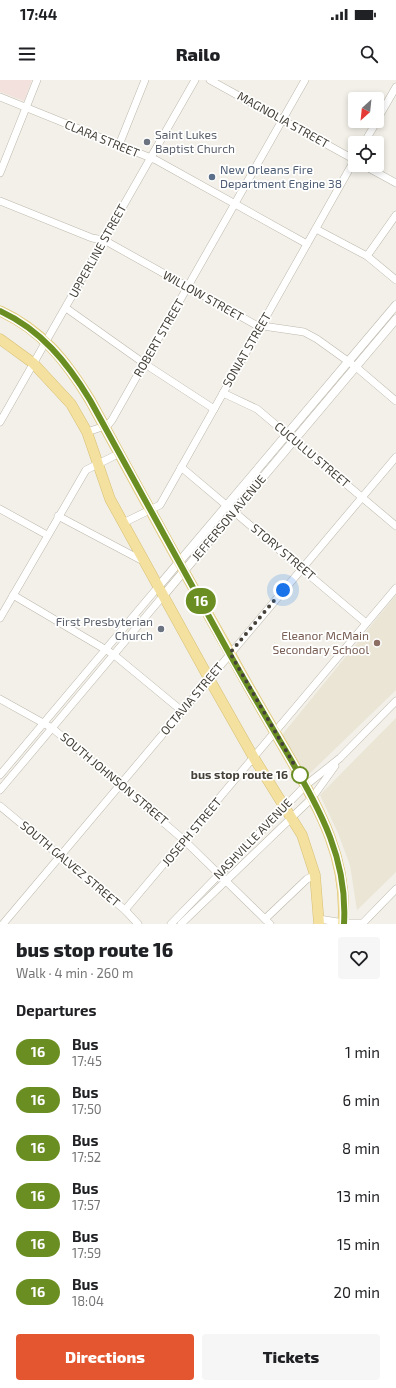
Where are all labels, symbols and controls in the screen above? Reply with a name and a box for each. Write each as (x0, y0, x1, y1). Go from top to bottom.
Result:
text: 17:44 (20, 5, 57, 23)
icon: menu (16, 43, 38, 65)
text: Railo (176, 43, 220, 65)
icon: search (358, 43, 380, 65)
street label: MAGNOLIA STREET (235, 88, 332, 150)
north arrow (348, 92, 384, 128)
map controls (348, 92, 384, 172)
street label: CLARA STREET (63, 117, 142, 159)
place label: Saint Lukes Baptist Church (155, 127, 235, 155)
button: locate (348, 136, 384, 172)
marker: Saint Lukes Baptist Church (142, 137, 152, 147)
place label: New Orleans Fire Department Engine 38 (220, 162, 342, 190)
marker: New Orleans Fire Department Engine 38 (207, 172, 217, 182)
street label: UPPERLINE STREET (66, 201, 129, 300)
street label: WILLOW STREET (161, 267, 246, 323)
street label: ROBERT STREET (130, 296, 186, 379)
street label: SONIAT STREET (219, 310, 273, 389)
street label: CUCULLU STREET (272, 419, 353, 490)
street label: JEFFERSON AVENUE (188, 471, 268, 563)
street label: STORY STREET (249, 520, 319, 582)
your location (273, 580, 293, 600)
line badge: 16 (183, 588, 219, 614)
text: 16 (194, 592, 208, 609)
place label: First Presbyterian Church (56, 614, 153, 642)
marker: First Presbyterian Church (156, 624, 166, 634)
place label: Eleanor McMain Secondary School (272, 628, 369, 656)
marker: Eleanor McMain Secondary School (372, 638, 382, 648)
street label: OCTAVIA STREET (157, 659, 226, 737)
street label: SOUTH JOHNSON STREET (58, 729, 171, 827)
marker: bus stop route 16 (291, 766, 309, 784)
place label: bus stop route 16 (191, 767, 288, 781)
street label: JOSEPH STREET (159, 794, 224, 868)
street label: NASHVILLE AVENUE (210, 795, 295, 882)
street label: SOUTH GALVEZ STREET (18, 817, 123, 909)
button: heart (338, 937, 380, 979)
text: bus stop route 16 (16, 938, 173, 961)
text: Walk · 4 min · 260 m (16, 965, 133, 981)
text: Departures (16, 1001, 96, 1019)
text: Bus (72, 1035, 98, 1053)
text: 16 (31, 1043, 45, 1060)
text: 1 min (345, 1043, 380, 1061)
text: 17:45 (72, 1053, 102, 1069)
text: Bus (72, 1083, 98, 1101)
text: 16 (31, 1091, 45, 1108)
text: 6 min (342, 1091, 380, 1109)
text: 17:50 (72, 1101, 102, 1117)
text: Bus (72, 1131, 98, 1149)
text: 16 (31, 1139, 45, 1156)
text: 8 min (342, 1139, 380, 1157)
text: 17:52 (72, 1149, 101, 1165)
text: Bus (72, 1179, 98, 1197)
text: 16 (31, 1187, 45, 1204)
text: 13 min (337, 1187, 380, 1205)
text: 17:57 (72, 1197, 101, 1213)
text: Bus (72, 1227, 98, 1245)
text: 16 (31, 1235, 45, 1252)
text: 15 min (337, 1235, 380, 1253)
text: 17:59 (72, 1245, 101, 1261)
text: Bus (72, 1275, 98, 1293)
text: 16 (31, 1283, 45, 1300)
text: 20 min (334, 1283, 380, 1301)
text: 18:04 (72, 1293, 104, 1309)
button: Directions (16, 1334, 194, 1380)
button: Tickets (202, 1334, 380, 1380)

